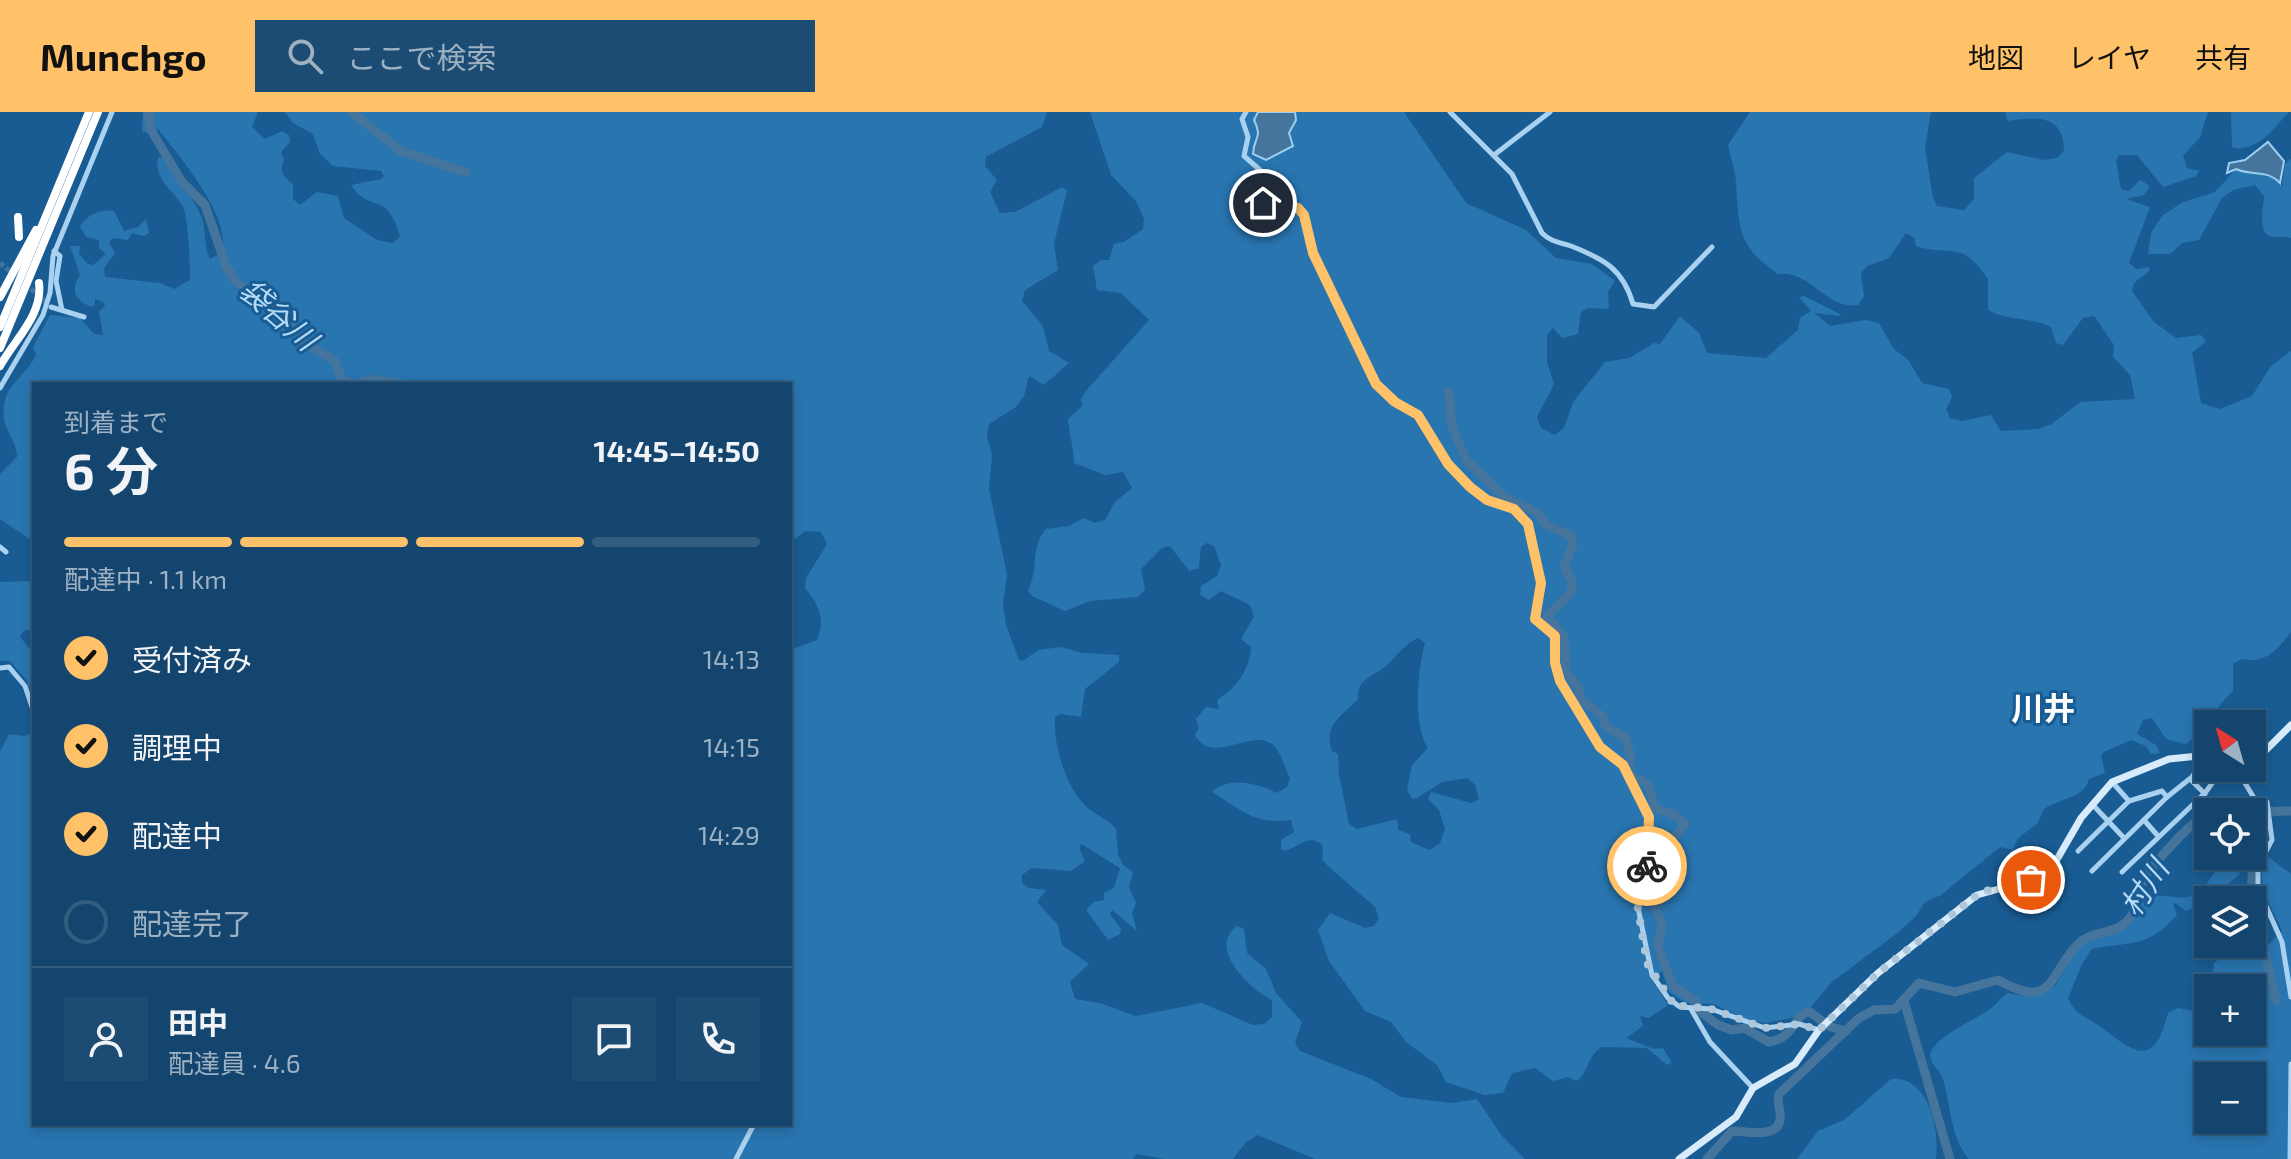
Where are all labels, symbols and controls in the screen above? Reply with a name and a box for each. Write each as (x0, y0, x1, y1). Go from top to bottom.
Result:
search box (255, 20, 815, 92)
text: Munchgo (40, 33, 207, 79)
icon: search (283, 34, 327, 78)
text: ここで検索 (347, 39, 497, 75)
text: 地図 (1968, 40, 2024, 74)
text: レイヤ (2068, 40, 2151, 74)
text: 共有 (2195, 40, 2251, 74)
pin (1229, 169, 1297, 237)
icon: home (1241, 181, 1285, 225)
water label: 袋谷川 (234, 270, 327, 359)
text: 到着まで (64, 406, 168, 437)
text: 14:45–14:50 (593, 432, 760, 468)
text: 6 分 (64, 438, 158, 500)
text: 配達中 · 1.1 km (64, 563, 227, 594)
icon: check (64, 636, 108, 680)
text: 受付済み (132, 641, 252, 677)
text: 14:13 (703, 643, 760, 674)
district label: 川井 (2011, 688, 2075, 726)
north arrow (2194, 710, 2266, 782)
map controls (2194, 710, 2266, 1134)
icon: check (64, 724, 108, 768)
text: 調理中 (132, 729, 222, 765)
text: 14:15 (703, 731, 760, 762)
button: locate (2194, 798, 2266, 870)
icon: check (64, 812, 108, 856)
text: 配達中 (132, 817, 222, 853)
text: 14:29 (698, 819, 760, 850)
courier (1607, 826, 1687, 906)
icon: bike (1625, 844, 1669, 888)
pin (1997, 846, 2065, 914)
water label: 村川 (2112, 849, 2176, 922)
icon: bag (2009, 858, 2053, 902)
button: layers (2194, 886, 2266, 958)
text: 配達完了 (132, 905, 252, 941)
button: + (2194, 974, 2266, 1046)
button: person (64, 997, 148, 1081)
button: chat (572, 997, 656, 1081)
button: phone (676, 997, 760, 1081)
text: 田中 (168, 1004, 228, 1040)
text: 配達員 · 4.6 (168, 1047, 301, 1078)
button: − (2194, 1062, 2266, 1134)

